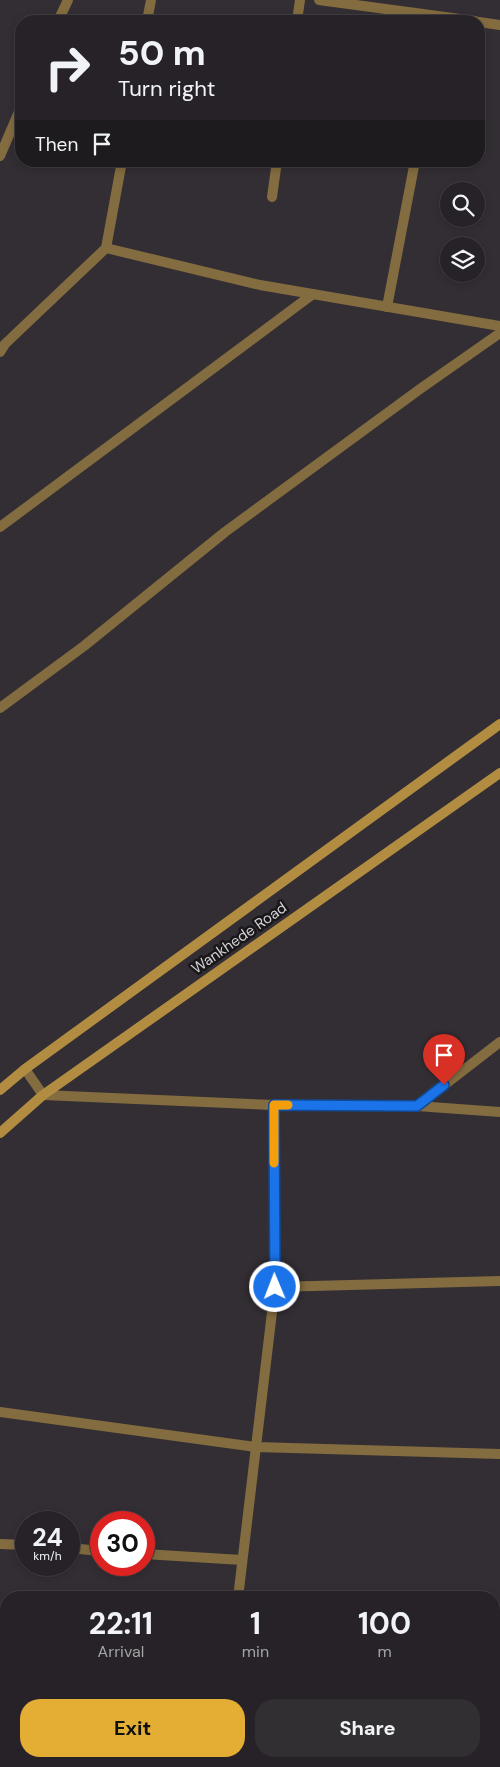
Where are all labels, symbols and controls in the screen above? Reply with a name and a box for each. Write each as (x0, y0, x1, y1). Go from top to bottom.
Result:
text: 50 m (118, 30, 206, 76)
icon: right (35, 35, 100, 100)
text: Turn right (118, 74, 215, 103)
icon: arrive (88, 130, 116, 158)
text: Then (35, 132, 78, 157)
map controls (440, 182, 485, 282)
button: search (440, 182, 485, 227)
button: layers (440, 237, 485, 282)
street label: Wankhede Road (187, 898, 291, 978)
pin (423, 1034, 465, 1085)
icon: arrive (430, 1041, 458, 1069)
position arrow (248, 1260, 300, 1312)
speed limit sign: 30 (90, 1511, 155, 1576)
text: 24 (32, 1521, 63, 1554)
text: km/h (33, 1548, 62, 1564)
text: 22:11 (89, 1604, 153, 1643)
text: 1 (250, 1604, 261, 1643)
text: 100 (358, 1604, 411, 1643)
text: Arrival (98, 1641, 144, 1662)
text: min (242, 1641, 269, 1662)
text: m (377, 1641, 392, 1662)
button: Exit (20, 1699, 245, 1757)
button: Share (255, 1699, 480, 1757)

